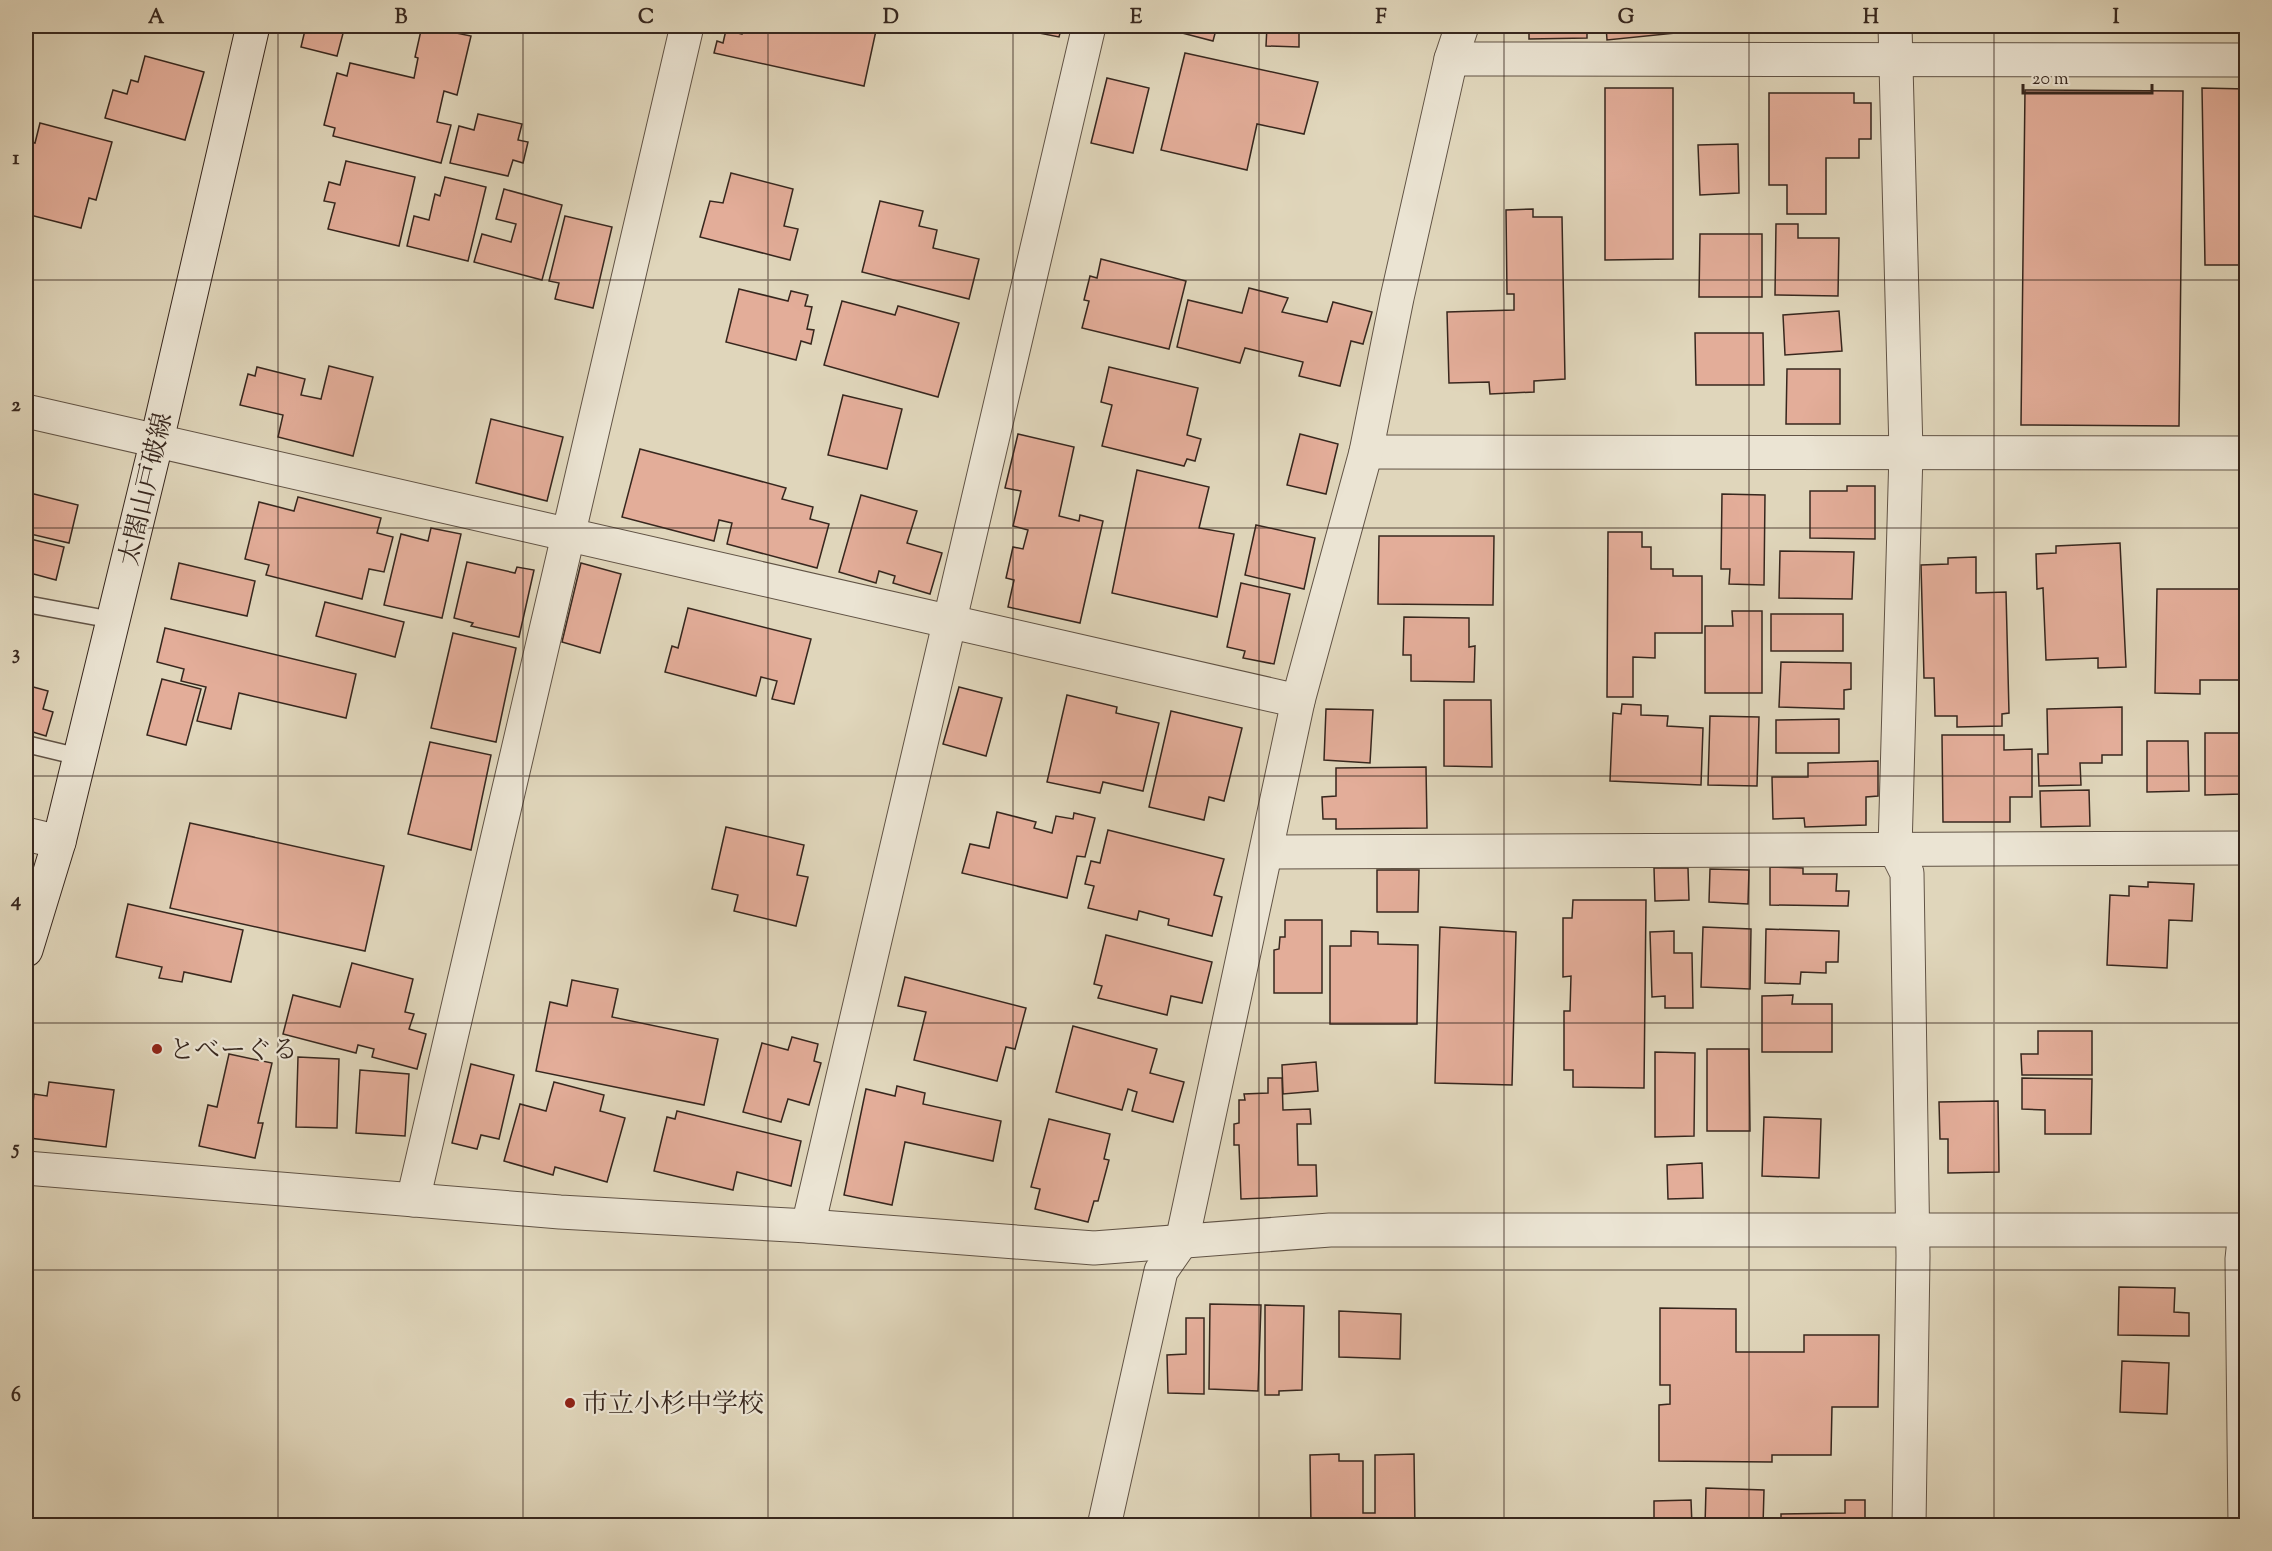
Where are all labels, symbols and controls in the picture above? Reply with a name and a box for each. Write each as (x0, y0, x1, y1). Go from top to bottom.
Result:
text: A (148, 4, 165, 33)
text: B (395, 4, 408, 33)
text: C (638, 4, 654, 33)
text: D (883, 4, 899, 33)
text: E (1130, 4, 1143, 33)
text: F (1375, 4, 1387, 33)
text: G (1618, 4, 1635, 33)
text: H (1863, 4, 1879, 33)
text: I (2113, 4, 2120, 33)
scale bar (2023, 57, 2152, 95)
text: 20 m (2032, 67, 2069, 93)
text: 1 (13, 145, 20, 174)
text: 2 (11, 392, 21, 421)
street label: 太閤山戸破線 (112, 409, 183, 570)
text: 3 (12, 640, 20, 669)
text: 4 (10, 887, 21, 916)
place label: とべーぐる (169, 1033, 298, 1070)
marker: とべーぐる (150, 1042, 164, 1056)
text: 5 (11, 1135, 20, 1164)
text: 6 (11, 1382, 21, 1411)
place label: 市立小杉中学校 (582, 1387, 764, 1424)
marker: 市立小杉中学校 (563, 1396, 577, 1410)

